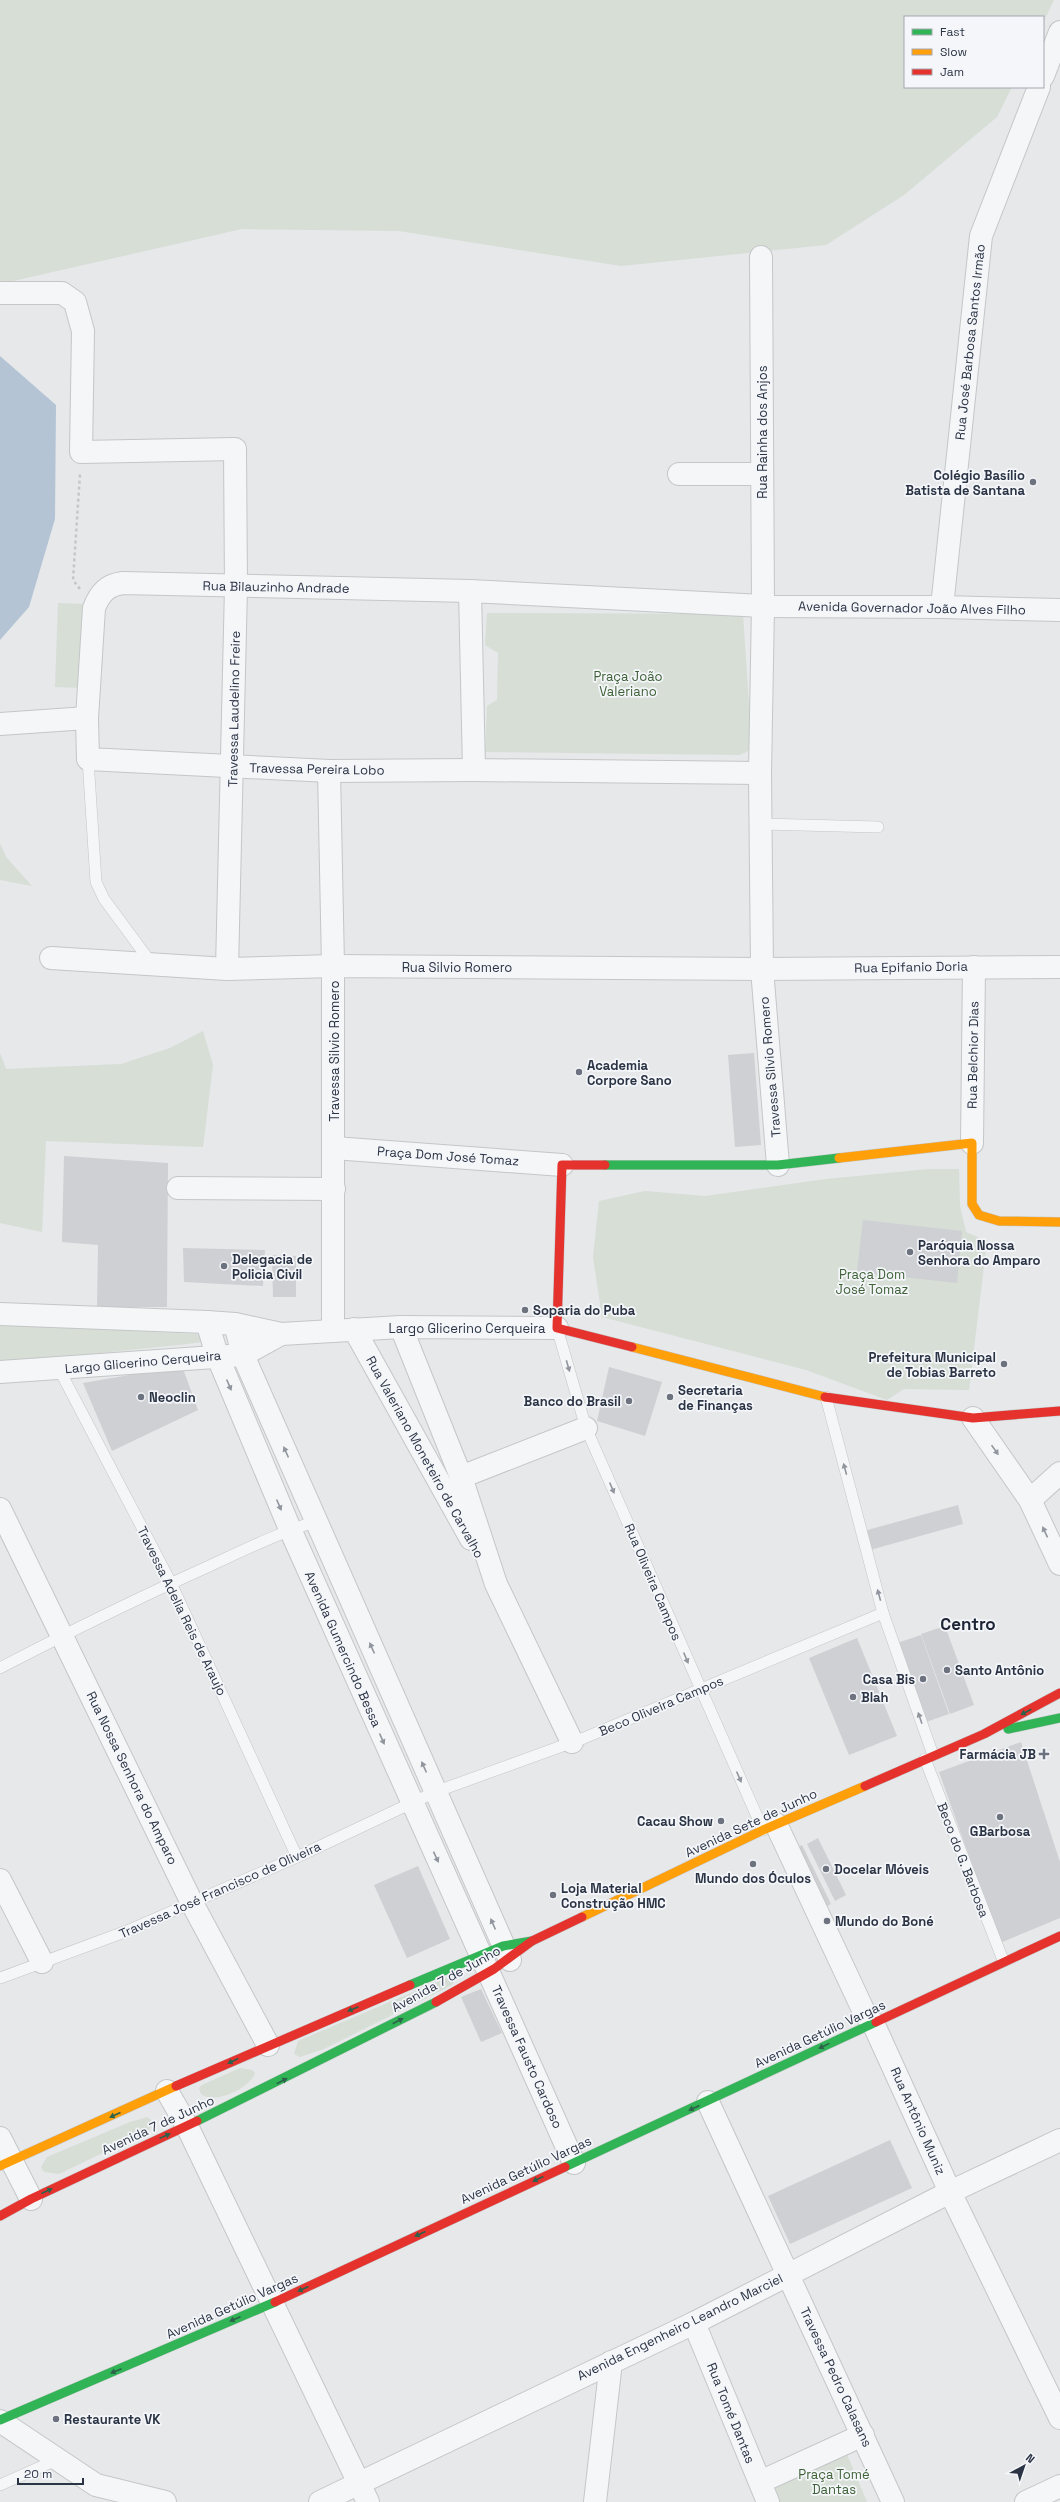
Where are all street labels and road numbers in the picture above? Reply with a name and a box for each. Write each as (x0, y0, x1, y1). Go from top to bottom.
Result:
street label: Rua José Barbosa Santos Irmão (951, 243, 989, 441)
street label: Rua Rainha dos Anjos (754, 365, 771, 499)
street label: Rua Bilauzinho Andrade (202, 577, 350, 597)
street label: Avenida Governador João Alves Filho (798, 598, 1026, 618)
street label: Travessa Laudelino Freire (224, 631, 244, 787)
street label: Travessa Pereira Lobo (249, 759, 385, 779)
street label: Rua Epifanio Doria (854, 958, 969, 976)
street label: Rua Silvio Romero (402, 959, 512, 976)
street label: Travessa Silvio Romero (326, 980, 343, 1122)
street label: Travessa Silvio Romero (755, 996, 785, 1138)
street label: Rua Belchior Dias (964, 1001, 982, 1109)
street label: Praça Dom José Tomaz (376, 1143, 520, 1169)
street label: Largo Glicerino Cerqueira (389, 1320, 546, 1337)
street label: Largo Glicerino Cerqueira (64, 1347, 222, 1377)
street label: Rua Valeriano Moneteiro de Carvalho (362, 1353, 488, 1561)
street label: Rua Oliveira Campos (621, 1521, 685, 1643)
street label: Travessa Adelia Reis de Araujo (133, 1523, 231, 1699)
street label: Avenida Gumercindo Bessa (301, 1568, 385, 1730)
street label: Beco Oliveira Campos (596, 1672, 726, 1740)
street label: Rua Nossa Senhora do Amparo (83, 1689, 181, 1867)
street label: Avenida Sete de Junho (682, 1785, 820, 1861)
street label: Beco do G. Barbosa (933, 1800, 993, 1920)
street label: Travessa José Francisco de Oliveira (116, 1837, 324, 1942)
street label: Avenida 7 de Junho (388, 1942, 504, 2016)
street label: Travessa Fausto Cardoso (488, 1983, 566, 2131)
street label: Avenida Getúlio Vargas (752, 1996, 888, 2072)
street label: Rua Antônio Muniz (887, 2064, 949, 2178)
street label: Avenida 7 de Junho (99, 2091, 217, 2159)
street label: Avenida Getúlio Vargas (458, 2132, 594, 2208)
street label: Avenida Getúlio Vargas (163, 2269, 301, 2343)
street label: Avenida Engenheiro Leandro Marciel (574, 2270, 786, 2384)
street label: Travessa Pedro Calasans (796, 2304, 876, 2450)
street label: Rua Tomé Dantas (703, 2360, 759, 2466)

